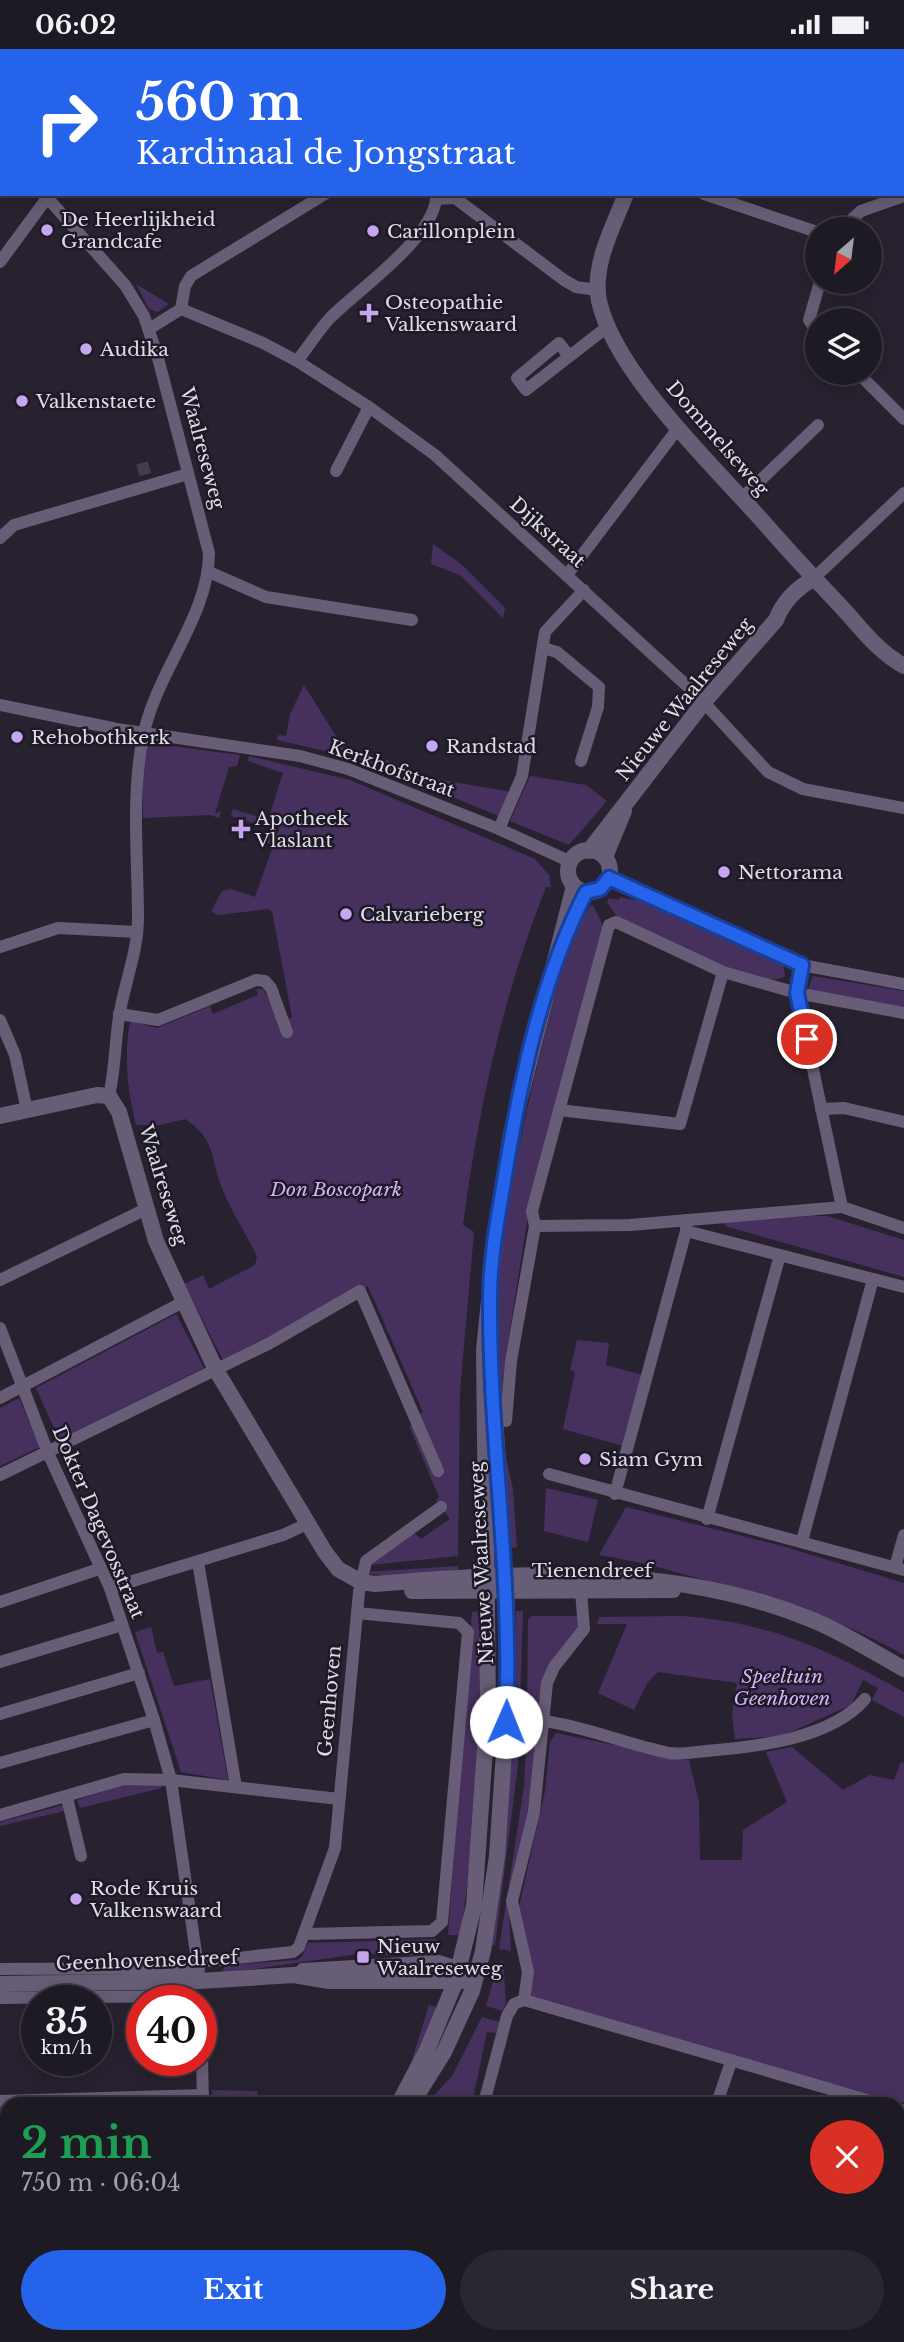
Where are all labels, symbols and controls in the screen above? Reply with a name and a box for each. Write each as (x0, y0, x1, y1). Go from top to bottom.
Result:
text: 06:02 (35, 9, 116, 41)
text: 560 m (136, 72, 302, 133)
icon: right (21, 77, 112, 168)
text: Kardinaal de Jongstraat (136, 133, 516, 173)
place label: De Heerlijkheid Grandcafe (61, 208, 216, 253)
north arrow (805, 217, 882, 294)
map controls (805, 217, 882, 385)
place label: Carillonplein (387, 220, 516, 243)
marker: De Heerlijkheid Grandcafe (39, 222, 55, 238)
marker: Carillonplein (365, 223, 381, 239)
place label: Osteopathie Valkenswaard (384, 291, 517, 336)
marker: Osteopathie Valkenswaard (359, 303, 379, 323)
button: layers (805, 308, 882, 385)
place label: Audika (99, 338, 169, 361)
marker: Audika (78, 341, 94, 357)
street label: Dommelseweg (662, 376, 774, 501)
street label: Waalreseweg (175, 384, 230, 512)
place label: Valkenstaete (35, 390, 156, 413)
marker: Valkenstaete (14, 393, 30, 409)
street label: Dijkstraat (505, 492, 591, 573)
street label: Nieuwe Waalreseweg (611, 613, 758, 786)
place label: Rehobothkerk (31, 726, 170, 749)
marker: Rehobothkerk (9, 729, 25, 745)
street label: Kerkhofstraat (326, 735, 459, 802)
place label: Randstad (446, 735, 537, 758)
marker: Randstad (424, 738, 440, 754)
place label: Apotheek Vlaslant (254, 807, 349, 852)
marker: Apotheek Vlaslant (233, 821, 249, 837)
place label: Nettorama (738, 861, 843, 884)
marker: Nettorama (716, 864, 732, 880)
place label: Calvarieberg (360, 903, 485, 926)
marker: Calvarieberg (338, 906, 354, 922)
pin (777, 1009, 837, 1069)
icon: arrive (788, 1020, 826, 1058)
street label: Waalreseweg (134, 1121, 193, 1249)
park label: Don Boscopark (269, 1178, 402, 1201)
street label: Dokter Dagevosstraat (47, 1422, 150, 1623)
place label: Siam Gym (599, 1448, 703, 1471)
marker: Siam Gym (577, 1451, 593, 1467)
street label: Nieuwe Waalreseweg (465, 1460, 498, 1665)
street label: Tienendreef (532, 1559, 654, 1582)
street label: Geenhoven (313, 1644, 346, 1758)
park label: Speeltuin Geenhoven (734, 1665, 831, 1710)
position arrow (469, 1685, 543, 1759)
place label: Rode Kruis Valkenswaard (89, 1877, 222, 1922)
marker: Rode Kruis Valkenswaard (68, 1891, 84, 1907)
place label: Nieuw Waalreseweg (376, 1935, 503, 1980)
street label: Geenhovensedreef (55, 1946, 241, 1975)
marker: Nieuw Waalreseweg (355, 1949, 371, 1965)
speed limit sign: 40 (126, 1985, 217, 2076)
text: 35 (45, 2000, 88, 2043)
text: km/h (41, 2037, 92, 2059)
text: 2 min (21, 2117, 152, 2169)
button: close (810, 2120, 884, 2194)
text: 750 m · 06:04 (21, 2169, 180, 2197)
button: Exit (21, 2250, 446, 2330)
button: Share (460, 2250, 884, 2330)

